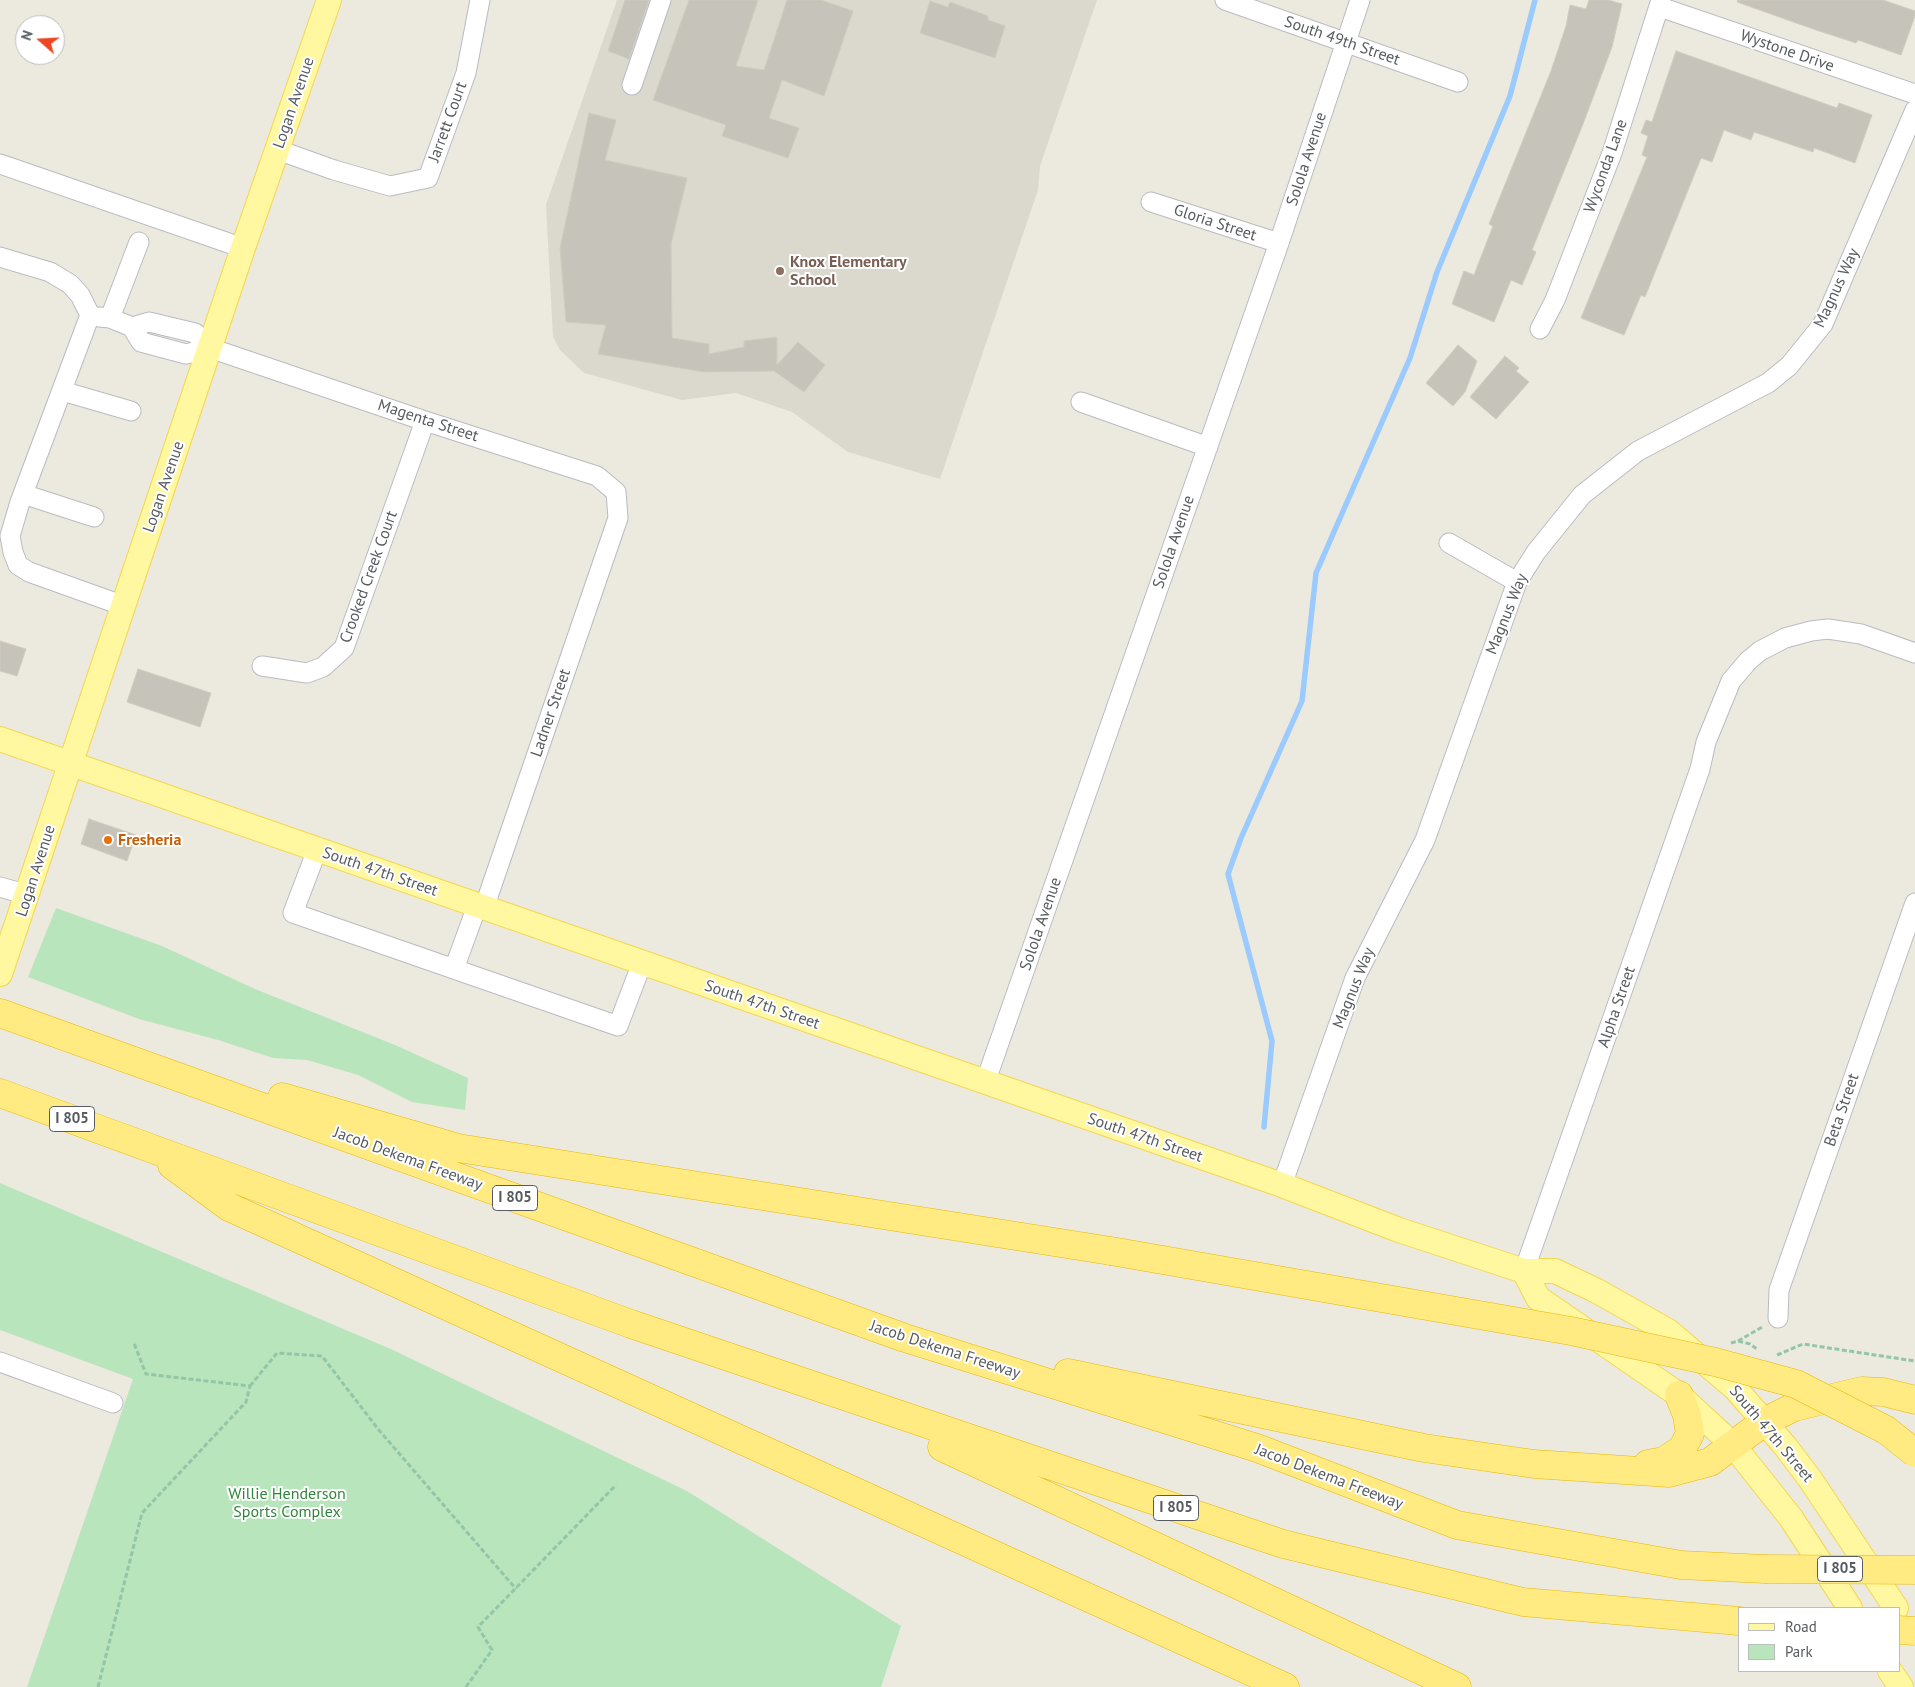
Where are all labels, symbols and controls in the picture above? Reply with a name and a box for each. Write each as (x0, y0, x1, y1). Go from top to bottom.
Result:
street label: South 49th Street (1282, 12, 1402, 70)
north arrow (15, 15, 65, 65)
street label: Wystone Drive (1738, 26, 1836, 76)
text: N (17, 28, 37, 43)
street label: Logan Avenue (269, 55, 319, 151)
street label: Jarrett Court (425, 79, 471, 165)
street label: Solola Avenue (1283, 110, 1331, 208)
street label: Wyconda Lane (1580, 117, 1632, 215)
street label: Gloria Street (1171, 201, 1259, 245)
street label: Magnus Way (1810, 245, 1864, 331)
place label: Knox Elementary School (790, 252, 907, 290)
marker: Knox Elementary School (774, 265, 786, 277)
street label: Magenta Street (375, 396, 481, 446)
street label: Logan Avenue (139, 439, 189, 535)
street label: Solola Avenue (1149, 493, 1199, 591)
street label: Crooked Creek Court (336, 508, 402, 646)
street label: Magnus Way (1482, 571, 1532, 657)
street label: Ladner Street (527, 666, 575, 760)
street label: Logan Avenue (12, 823, 60, 919)
place label: Fresheria (118, 830, 181, 850)
marker: Fresheria (102, 834, 114, 846)
street label: South 47th Street (320, 843, 440, 901)
street label: Solola Avenue (1016, 875, 1066, 973)
street label: Magnus Way (1329, 945, 1379, 1031)
street label: Alpha Street (1594, 964, 1640, 1050)
street label: South 47th Street (702, 976, 822, 1034)
street label: Beta Street (1821, 1071, 1863, 1149)
road number: I 805 (50, 1106, 94, 1132)
street label: South 47th Street (1085, 1109, 1205, 1167)
street label: Jacob Dekema Freeway (331, 1123, 485, 1195)
road number: I 805 (492, 1186, 538, 1210)
street label: Jacob Dekema Freeway (867, 1317, 1023, 1383)
street label: South 47th Street (1725, 1382, 1817, 1486)
street label: Jacob Dekema Freeway (1252, 1440, 1406, 1514)
park label: Willie Henderson Sports Complex (228, 1484, 346, 1522)
road number: I 805 (1154, 1496, 1198, 1520)
road number: I 805 (1818, 1556, 1862, 1582)
legend (1738, 1607, 1900, 1672)
text: Road (1785, 1617, 1817, 1636)
text: Park (1785, 1642, 1813, 1661)

